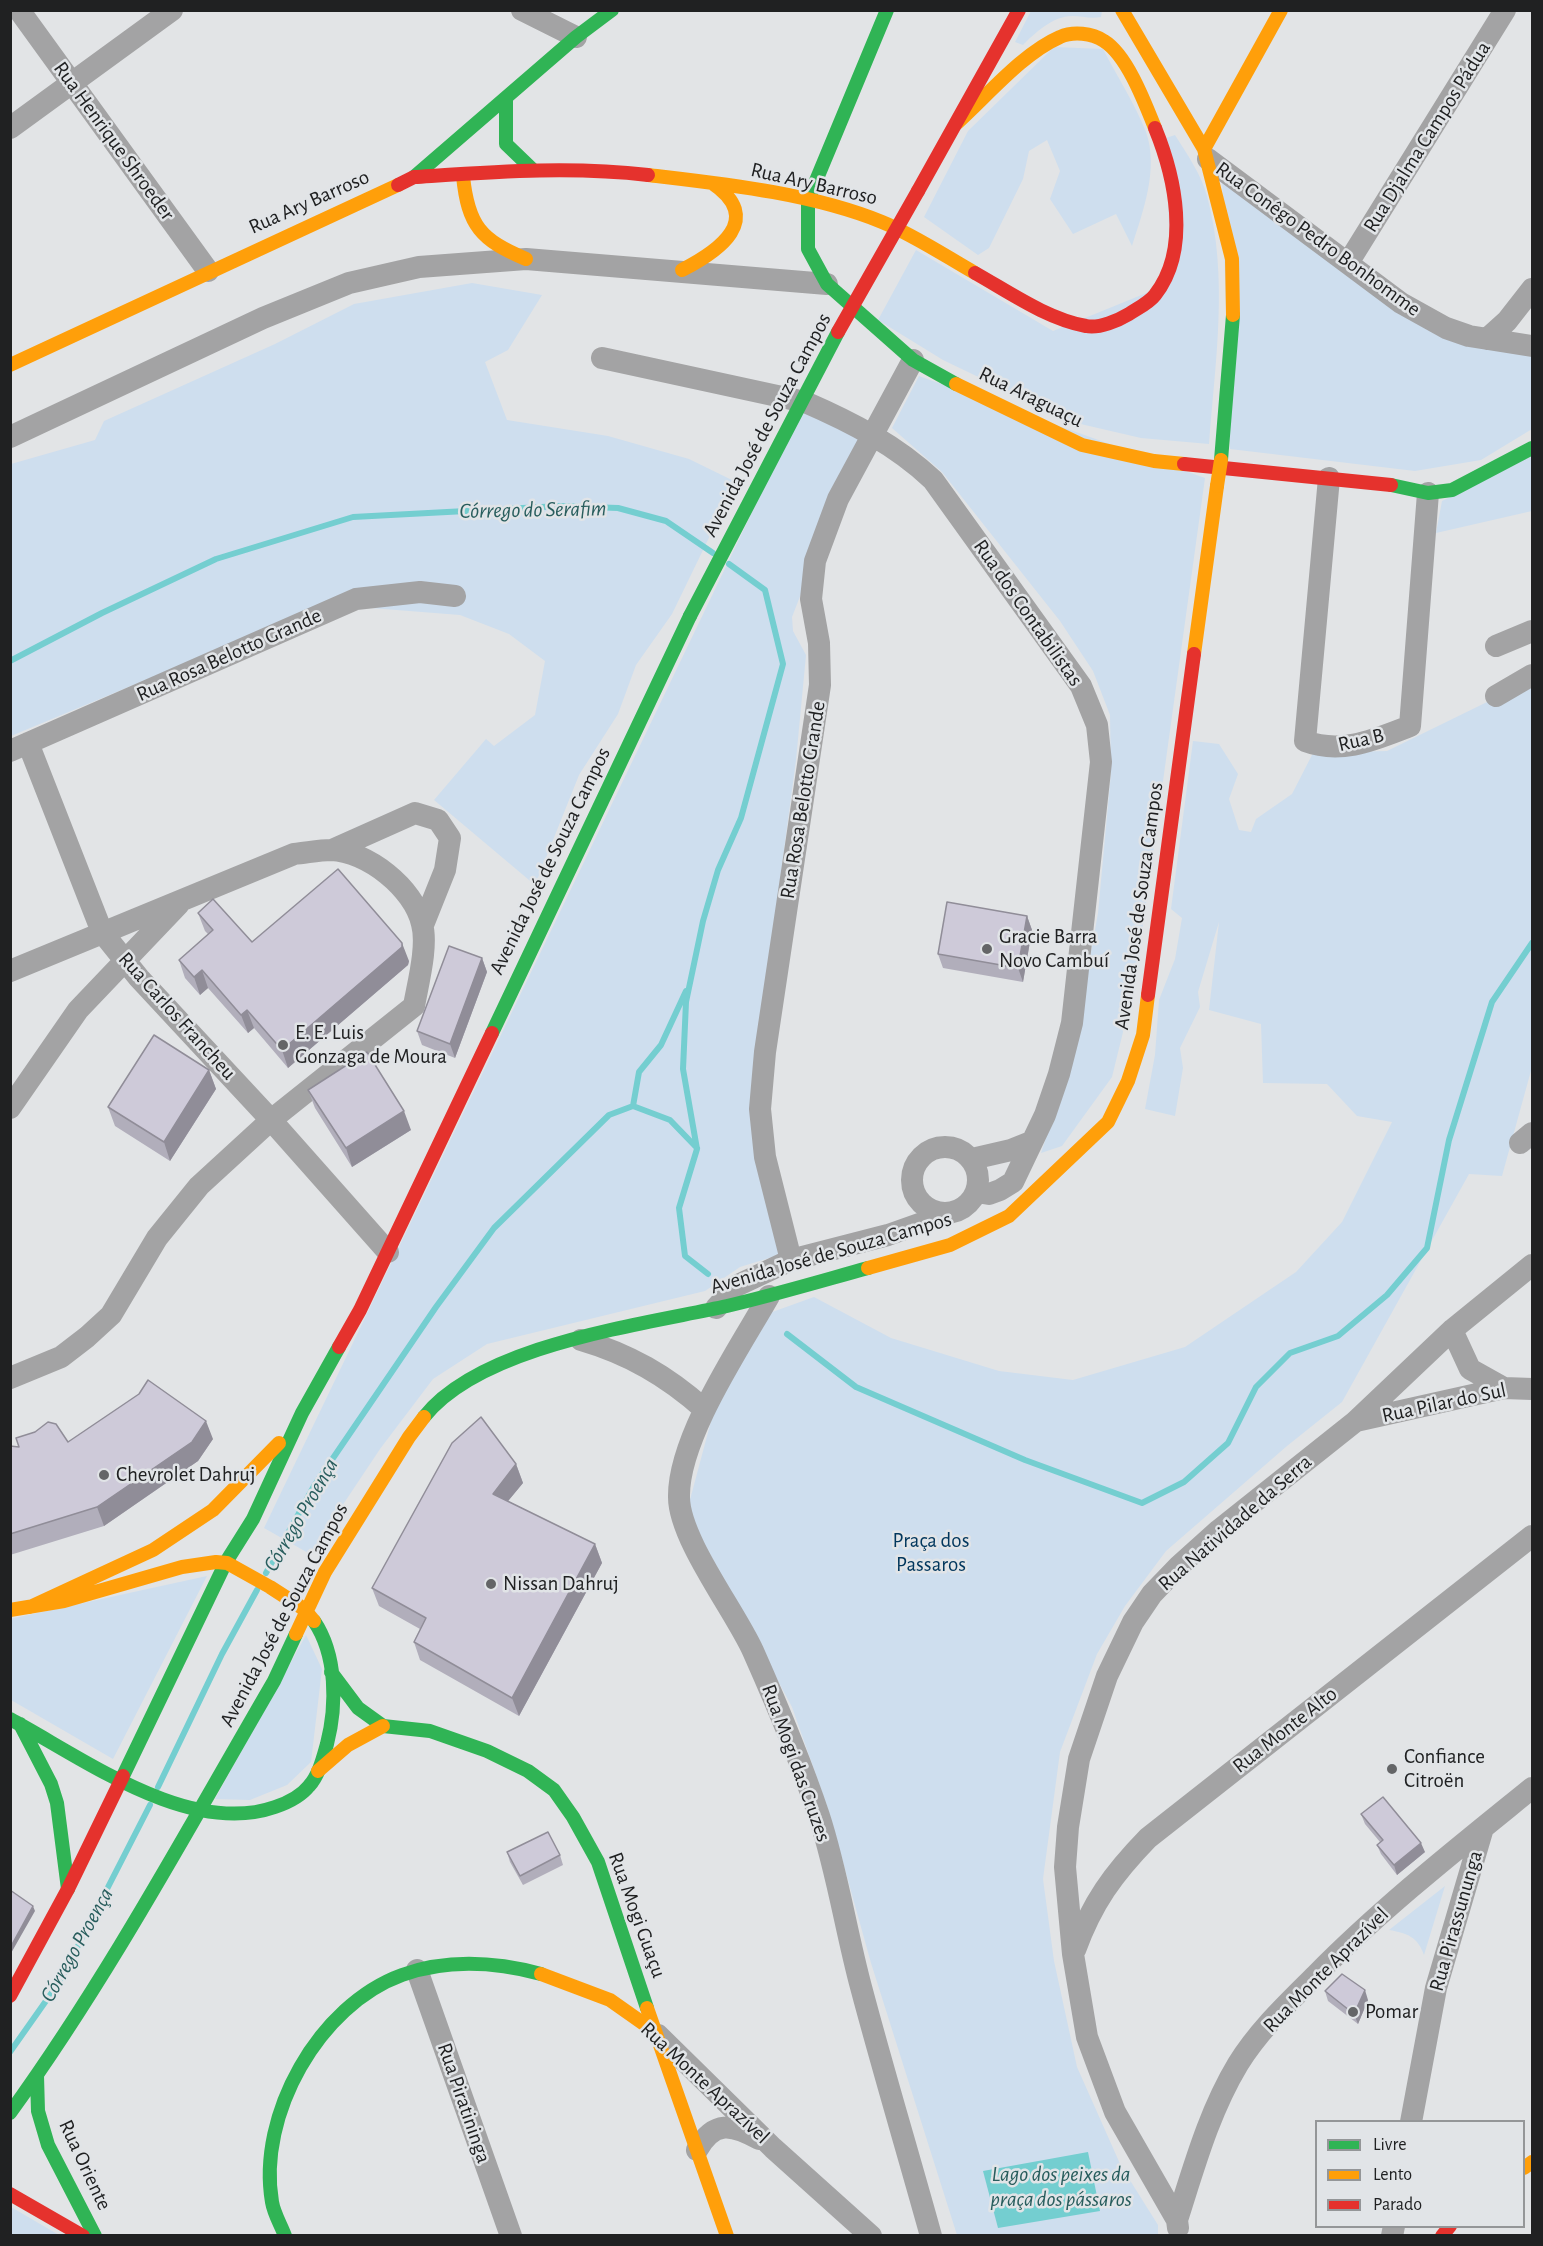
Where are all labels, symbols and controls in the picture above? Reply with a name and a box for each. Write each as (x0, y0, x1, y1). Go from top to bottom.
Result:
street label: Rua Djalma Campos Pádua (1358, 37, 1496, 237)
street label: Rua Henrique Shroeder (48, 57, 180, 225)
street label: Rua Conêgo Pedro Bonhomme (1211, 156, 1425, 322)
street label: Rua Ary Barroso (748, 157, 880, 211)
street label: Rua Ary Barroso (245, 164, 373, 240)
street label: Avenida José de Souza Campos (697, 309, 837, 541)
street label: Rua Araguaçu (975, 361, 1087, 433)
water label: Córrego do Serafim (459, 496, 607, 524)
street label: Rua dos Contabilistas (968, 535, 1088, 691)
street label: Rua Rosa Belotto Grande (133, 603, 325, 707)
street label: Rua Rosa Belotto Grande (775, 699, 831, 901)
street label: Rua B (1336, 723, 1386, 757)
street label: Avenida José de Souza Campos (484, 743, 616, 979)
street label: Avenida José de Souza Campos (1109, 781, 1169, 1031)
place label: Gracie Barra Novo Cambuí (999, 924, 1109, 974)
marker: Gracie Barra Novo Cambuí (980, 942, 994, 956)
street label: Rua Carlos Francheu (113, 947, 241, 1085)
place label: E. E. Luis Gonzaga de Moura (295, 1020, 447, 1070)
marker: E. E. Luis Gonzaga de Moura (276, 1038, 290, 1052)
street label: Avenida José de Souza Campos (708, 1206, 954, 1300)
street label: Rua Pilar do Sul (1380, 1378, 1508, 1428)
street label: Rua Natividade da Serra (1153, 1449, 1317, 1597)
water label: Córrego Proença (258, 1454, 344, 1576)
place label: Chevrolet Dahruj (116, 1462, 256, 1488)
marker: Chevrolet Dahruj (97, 1468, 111, 1482)
street label: Avenida José de Souza Campos (214, 1499, 354, 1731)
park label: Praça dos Passaros (893, 1528, 969, 1578)
place label: Nissan Dahruj (503, 1571, 619, 1597)
marker: Nissan Dahruj (484, 1577, 498, 1591)
street label: Rua Mogi das Cruzes (756, 1681, 836, 1845)
street label: Rua Monte Alto (1228, 1681, 1342, 1779)
place label: Confiance Citroën (1404, 1744, 1485, 1794)
marker: Confiance Citroën (1385, 1762, 1399, 1776)
street label: Rua Pirassununga (1424, 1848, 1488, 1994)
street label: Rua Mogi Guaçu (603, 1849, 671, 1981)
water label: Córrego Proença (35, 1883, 119, 2007)
street label: Rua Monte Aprazível (1258, 1902, 1394, 2038)
place label: Pomar (1365, 1999, 1418, 2025)
marker: Pomar (1346, 2005, 1360, 2019)
street label: Rua Monte Aprazível (635, 2017, 775, 2149)
street label: Rua Piratininga (432, 2040, 496, 2166)
street label: Rua Oriente (53, 2116, 117, 2214)
legend (1315, 2120, 1525, 2228)
text: Livre (1373, 2136, 1407, 2154)
water label: Lago dos peixes da praça dos pássaros (990, 2161, 1132, 2212)
text: Lento (1373, 2166, 1412, 2184)
text: Parado (1373, 2196, 1422, 2214)

